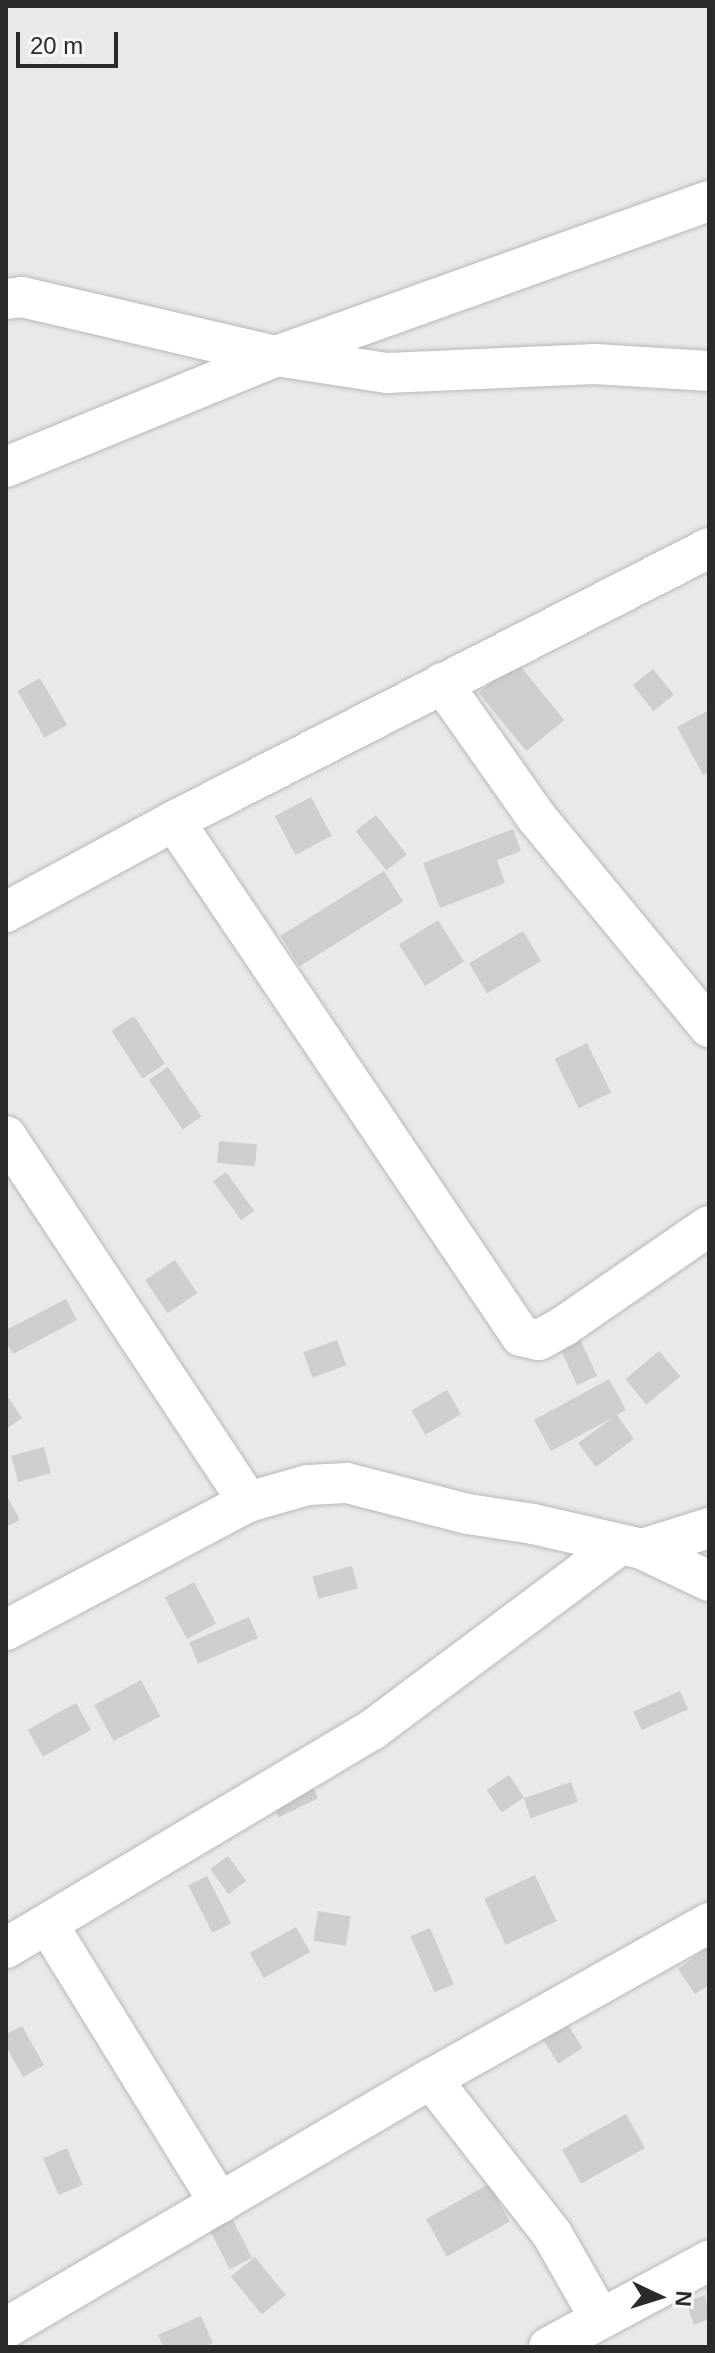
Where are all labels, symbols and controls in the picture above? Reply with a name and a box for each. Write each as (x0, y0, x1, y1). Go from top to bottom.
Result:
scale bar (20, 16, 122, 66)
text: 20 m (30, 32, 83, 59)
north arrow (619, 2257, 699, 2337)
text: N (670, 2290, 696, 2307)

